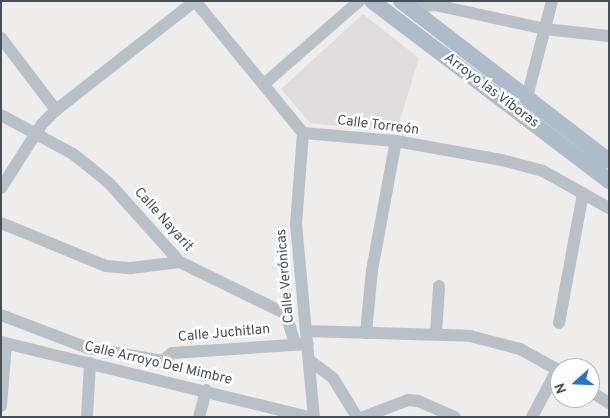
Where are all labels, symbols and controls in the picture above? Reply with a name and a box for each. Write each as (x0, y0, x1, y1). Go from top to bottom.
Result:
street label: Arroyo las Víboras (440, 50, 542, 132)
street label: Calle Torreón (336, 113, 420, 139)
street label: Calle Nayarit (130, 185, 196, 255)
street label: Calle Verónicas (273, 228, 299, 324)
street label: Calle Juchitlan (177, 322, 271, 346)
street label: Calle Arroyo Del Mimbre (82, 339, 234, 389)
north arrow (550, 358, 600, 408)
text: N (552, 380, 571, 396)

